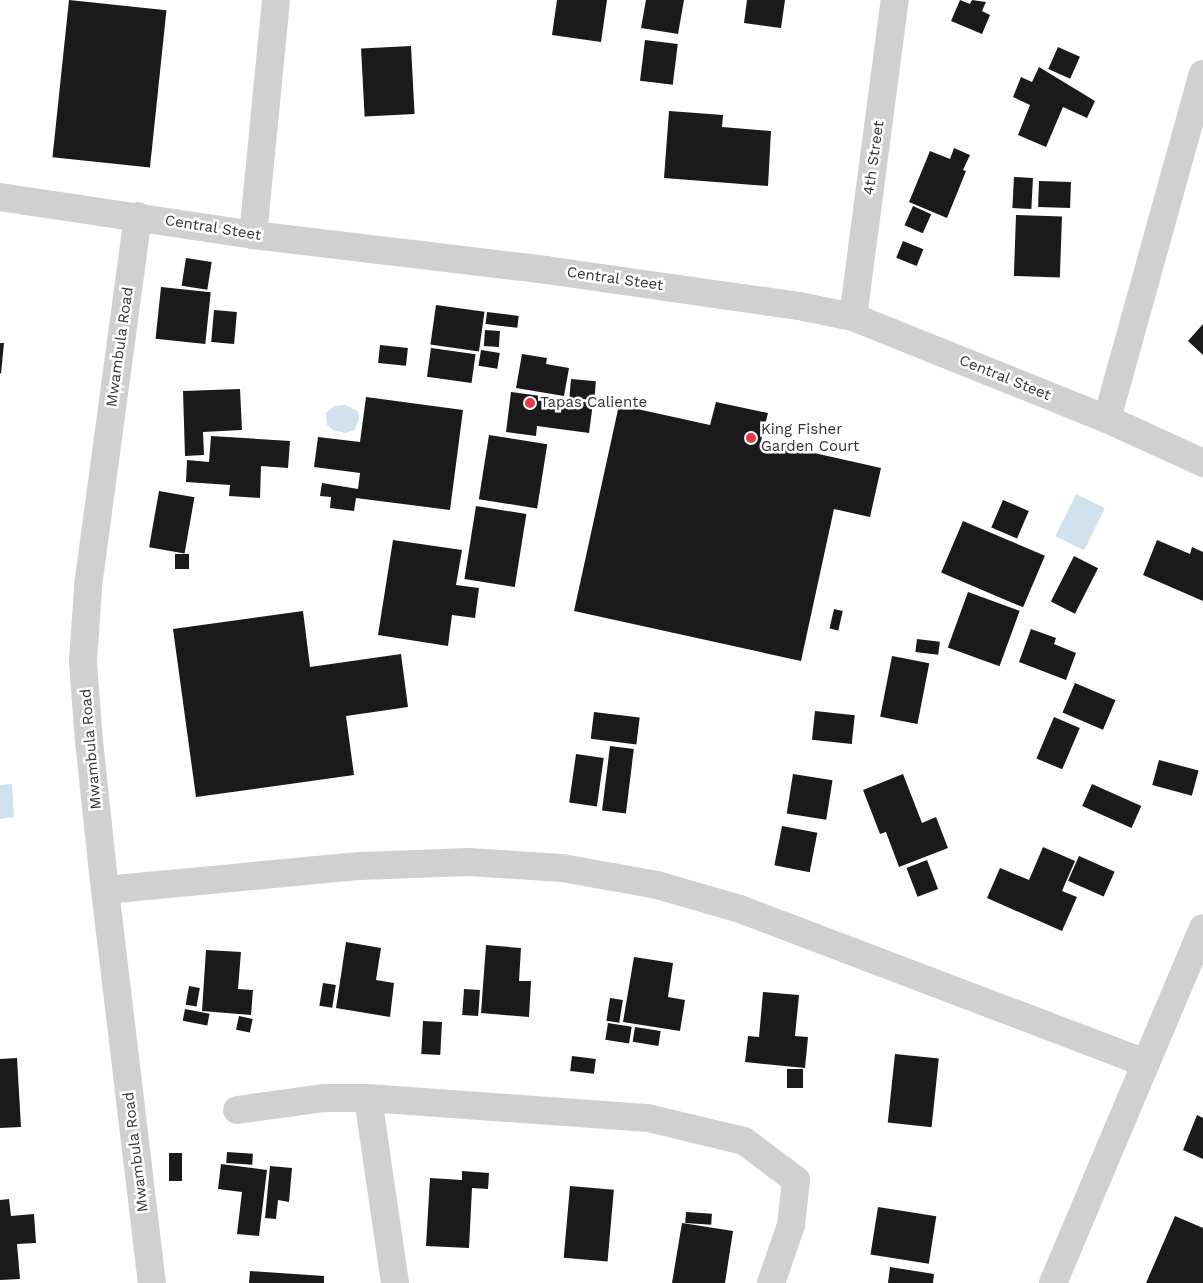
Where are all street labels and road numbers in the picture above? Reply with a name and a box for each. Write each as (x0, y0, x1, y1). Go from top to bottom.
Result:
street label: 4th Street (860, 120, 888, 196)
street label: Central Steet (163, 211, 263, 245)
street label: Central Steet (565, 263, 665, 295)
street label: Mwambula Road (103, 286, 137, 408)
street label: Central Steet (956, 351, 1054, 405)
street label: Mwambula Road (77, 688, 105, 810)
street label: Mwambula Road (120, 1091, 152, 1213)

